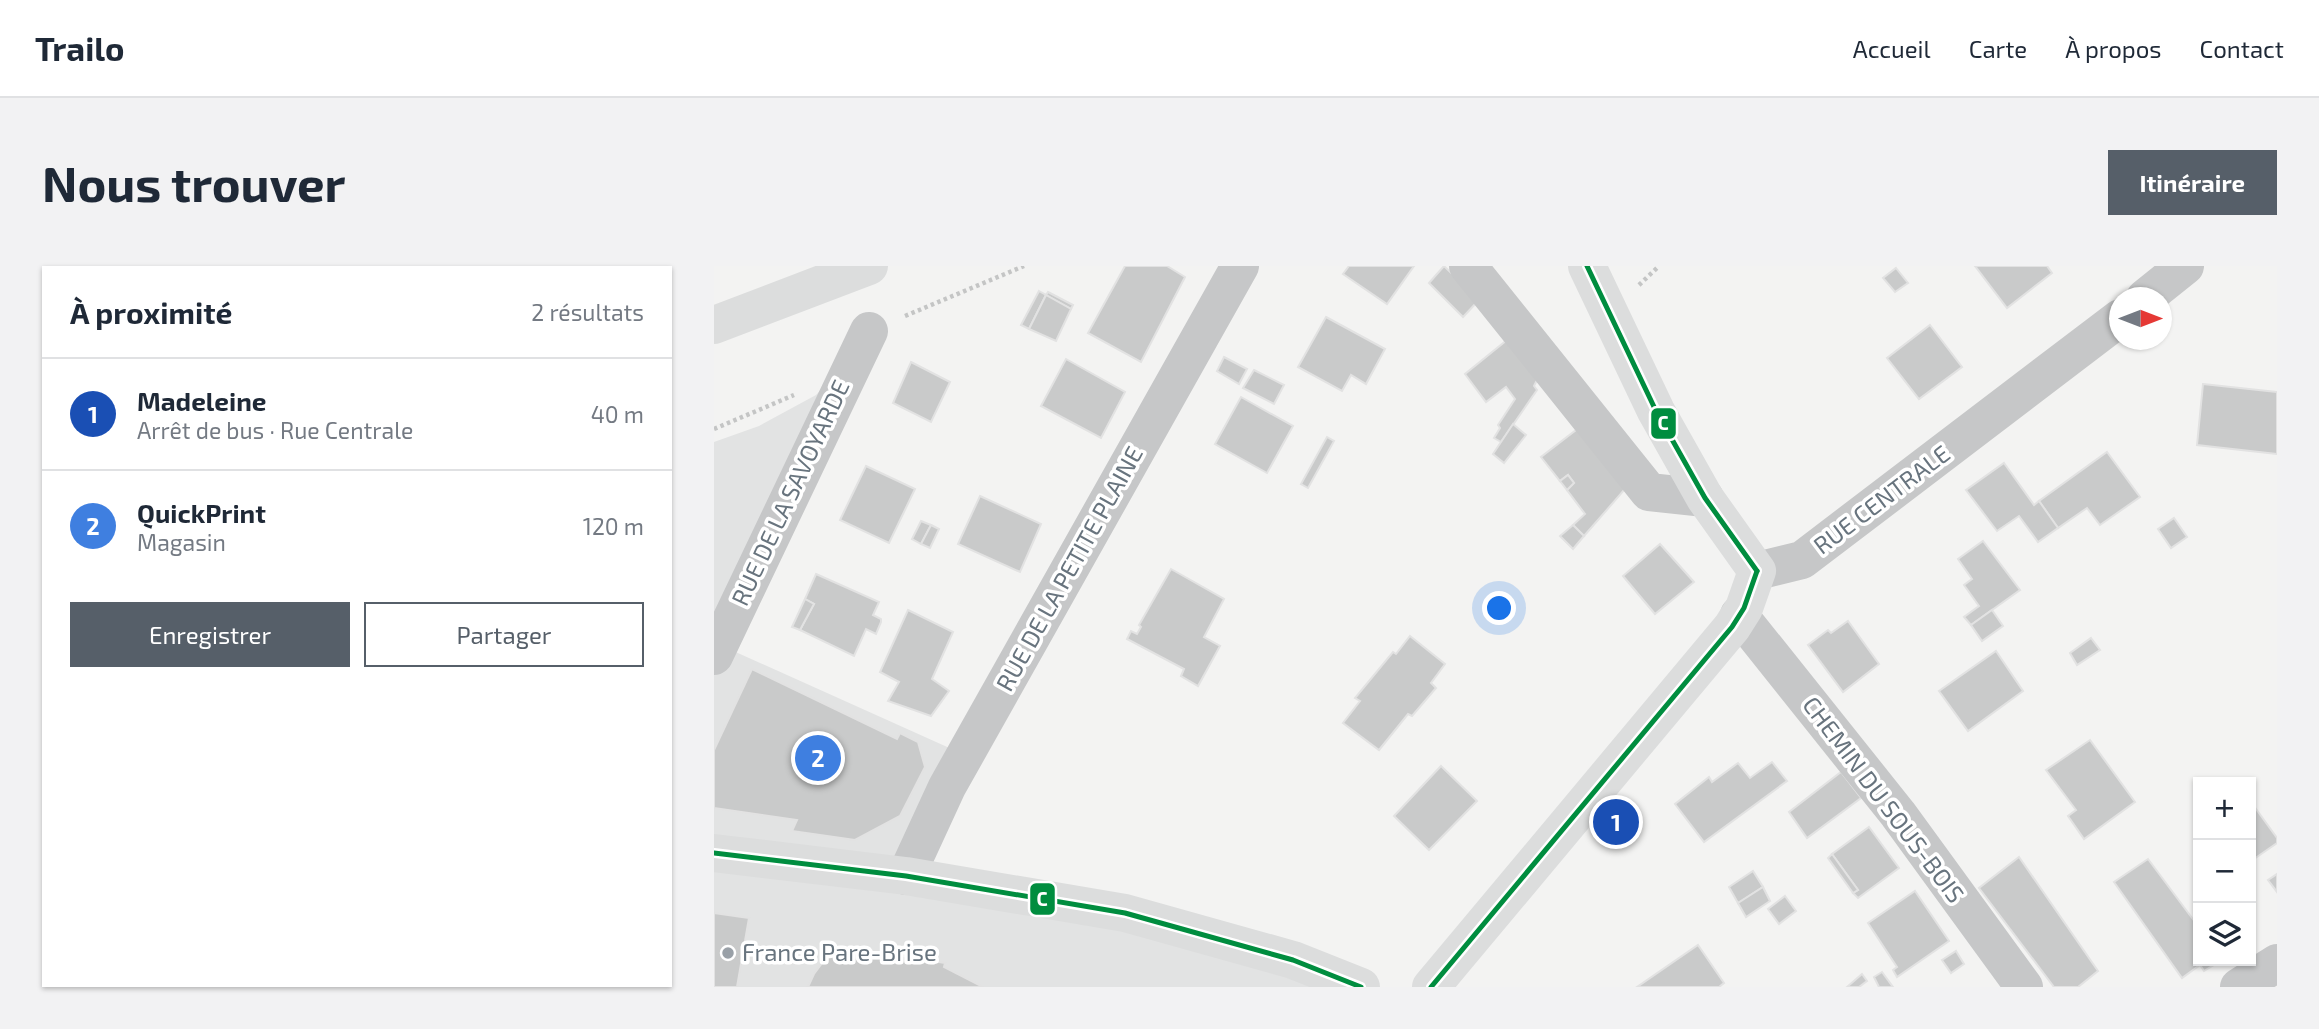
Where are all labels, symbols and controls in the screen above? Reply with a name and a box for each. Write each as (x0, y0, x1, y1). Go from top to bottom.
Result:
text: Trailo (35, 28, 125, 68)
text: Accueil (1853, 34, 1931, 63)
text: Carte (1969, 34, 2027, 63)
text: À propos (2065, 34, 2162, 63)
text: Contact (2200, 34, 2284, 63)
button: Itinéraire (2108, 150, 2277, 215)
text: Nous trouver (42, 153, 346, 212)
north arrow (2109, 287, 2172, 350)
text: À proximité (70, 294, 232, 330)
text: 2 résultats (531, 298, 644, 326)
street label: RUE DE LA SAVOYARDE (725, 375, 855, 610)
text: Madeleine (137, 385, 266, 416)
text: 1 (88, 400, 98, 428)
text: 40 m (591, 400, 644, 428)
line badge: C (1650, 407, 1677, 440)
text: C (1657, 411, 1669, 434)
text: Arrêt de bus · Rue Centrale (137, 416, 413, 444)
street label: RUE CENTRALE (1807, 438, 1955, 559)
street label: RUE DE LA PETITE PLAINE (989, 441, 1148, 696)
text: QuickPrint (137, 497, 266, 528)
text: 2 (86, 512, 100, 540)
text: 120 m (583, 512, 644, 540)
text: Magasin (137, 528, 226, 556)
your location (1482, 591, 1516, 625)
button: Enregistrer (70, 602, 350, 667)
button: Partager (364, 602, 644, 667)
street label: CHEMIN DU SOUS-BOIS (1797, 690, 1971, 908)
pin: 2 (795, 732, 841, 784)
map controls (2193, 777, 2256, 966)
button: + (2193, 777, 2256, 840)
pin: 1 (1593, 796, 1639, 848)
button: − (2193, 840, 2256, 903)
line badge: C (1029, 882, 1056, 916)
text: C (1036, 887, 1048, 910)
button: layers (2193, 903, 2256, 966)
place label: France Pare-Brise (742, 937, 937, 966)
marker: France Pare-Brise (720, 945, 736, 961)

